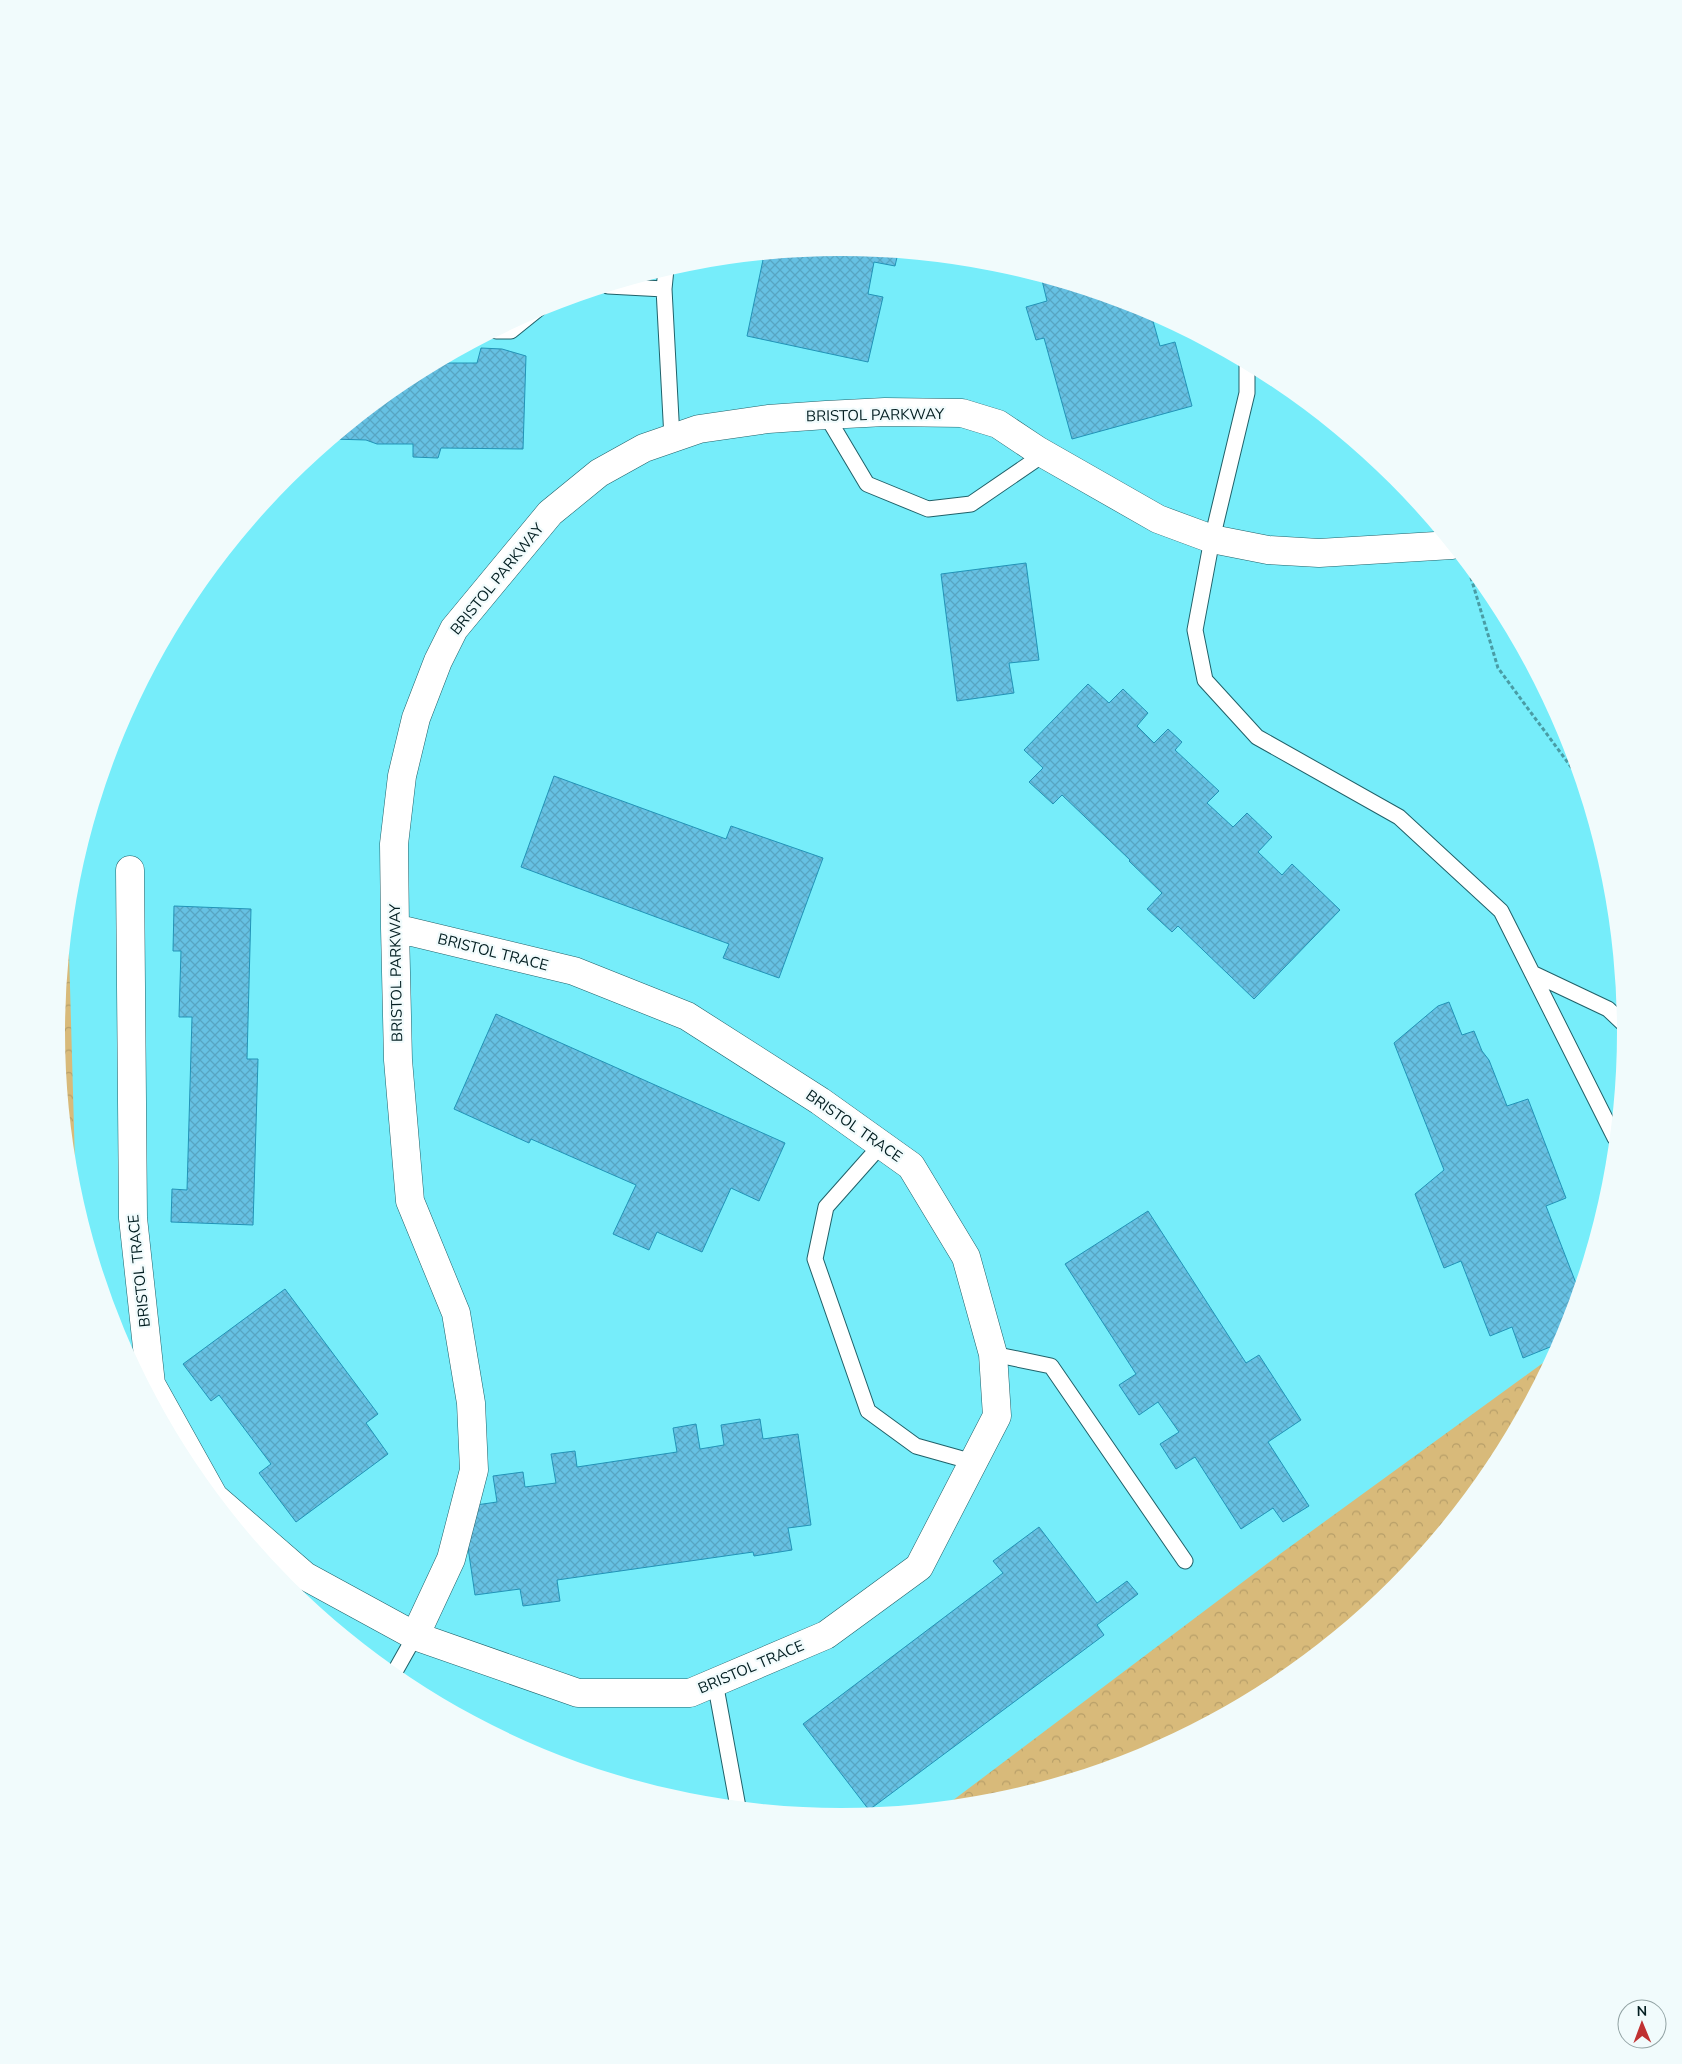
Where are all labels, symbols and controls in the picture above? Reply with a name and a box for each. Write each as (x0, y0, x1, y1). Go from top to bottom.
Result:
street label: BRISTOL PARKWAY (806, 404, 945, 426)
street label: BRISTOL PARKWAY (446, 518, 549, 639)
street label: BRISTOL PARKWAY (385, 903, 407, 1042)
street label: BRISTOL TRACE (436, 929, 550, 975)
street label: BRISTOL TRACE (802, 1085, 906, 1167)
street label: BRISTOL TRACE (123, 1214, 155, 1328)
street label: BRISTOL TRACE (695, 1636, 807, 1698)
north arrow (1617, 1999, 1667, 2049)
text: N (1636, 2002, 1647, 2021)

